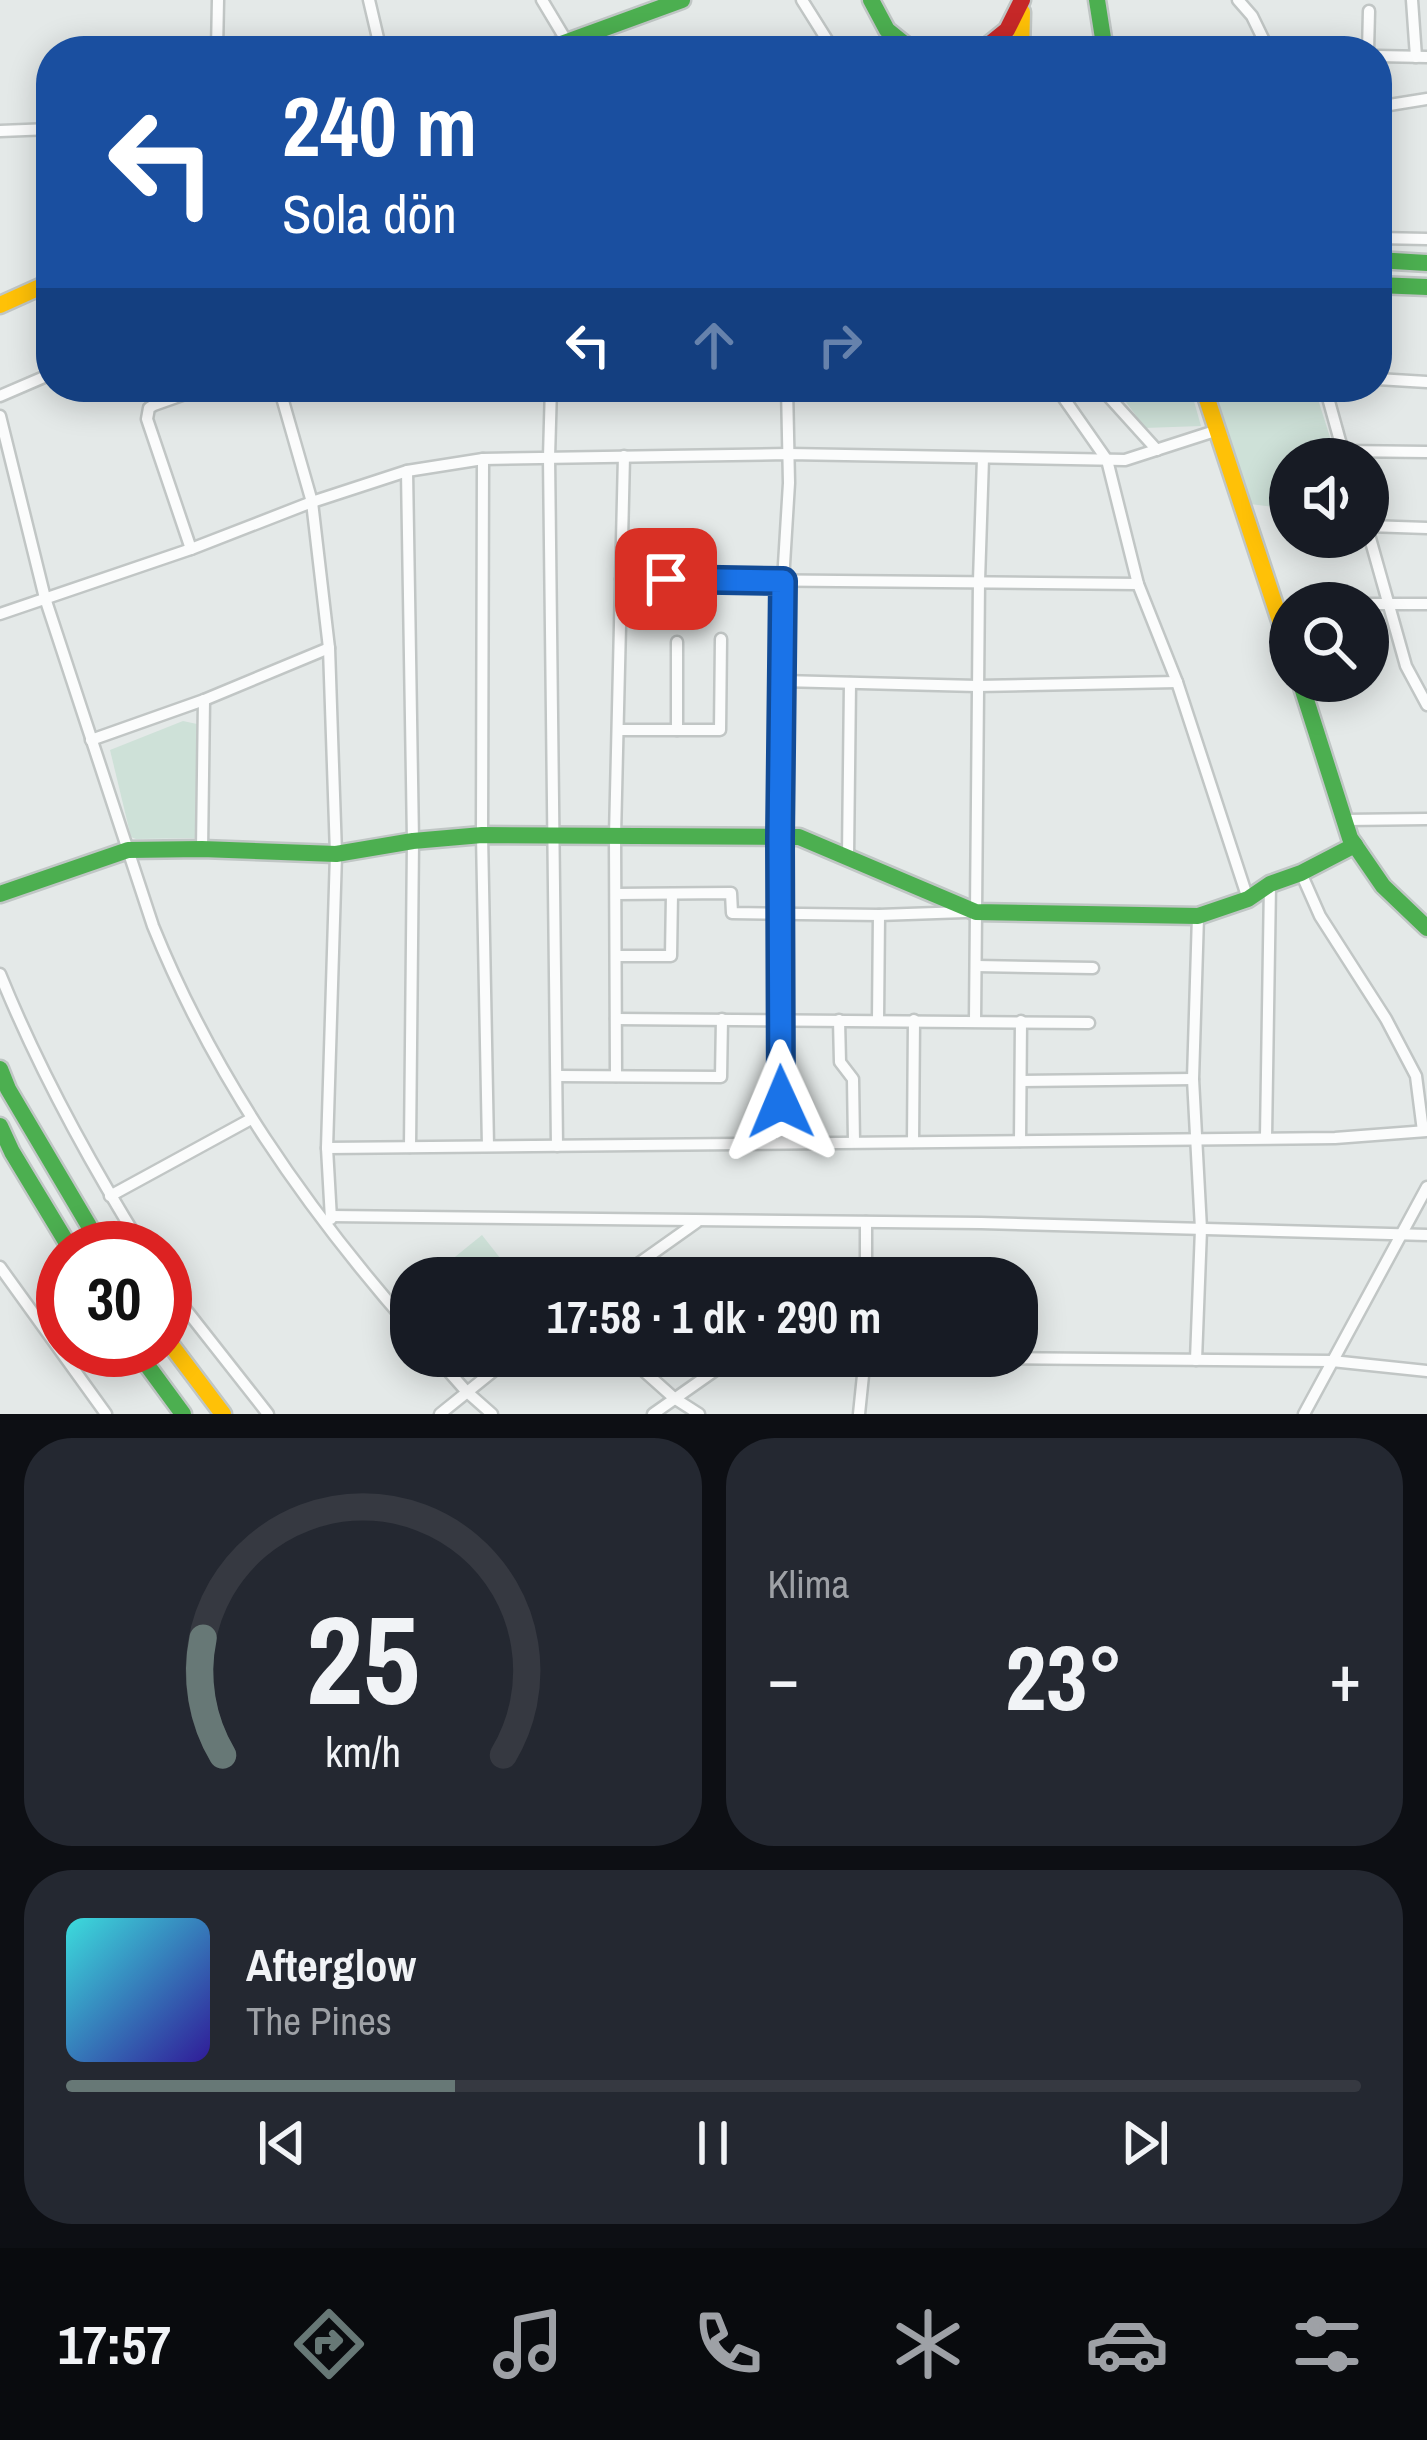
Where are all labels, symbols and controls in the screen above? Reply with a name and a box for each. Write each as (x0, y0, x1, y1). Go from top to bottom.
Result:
text: 240 m (282, 69, 477, 182)
icon: left (84, 84, 240, 240)
text: Sola dön (282, 177, 457, 250)
icon: left (555, 312, 621, 378)
icon: ahead (681, 312, 747, 378)
icon: right (807, 312, 873, 378)
map controls (1269, 438, 1389, 702)
button: sound (1269, 438, 1389, 558)
pin (615, 528, 717, 630)
icon: arrive (633, 546, 699, 612)
button: search (1269, 582, 1389, 702)
position arrow (718, 1039, 844, 1165)
speed limit sign: 30 (36, 1221, 192, 1377)
text: 17:58 · 1 dk · 290 m (547, 1286, 881, 1347)
text: Klima (768, 1558, 849, 1610)
text: 25 (306, 1575, 420, 1743)
text: 23° (1005, 1617, 1123, 1738)
text: − (768, 1633, 799, 1722)
text: + (1329, 1633, 1361, 1722)
text: km/h (325, 1723, 401, 1780)
text: Afterglow (246, 1934, 416, 1995)
text: The Pines (246, 1995, 392, 2047)
icon: previous (249, 2110, 315, 2176)
icon: pause (680, 2110, 746, 2176)
icon: next (1112, 2110, 1178, 2176)
icon: directions (287, 2302, 371, 2386)
icon: music (486, 2302, 570, 2386)
icon: phone (686, 2302, 770, 2386)
icon: climate (886, 2302, 970, 2386)
icon: car (1085, 2302, 1169, 2386)
icon: filters (1285, 2302, 1369, 2386)
text: 17:57 (58, 2308, 171, 2381)

